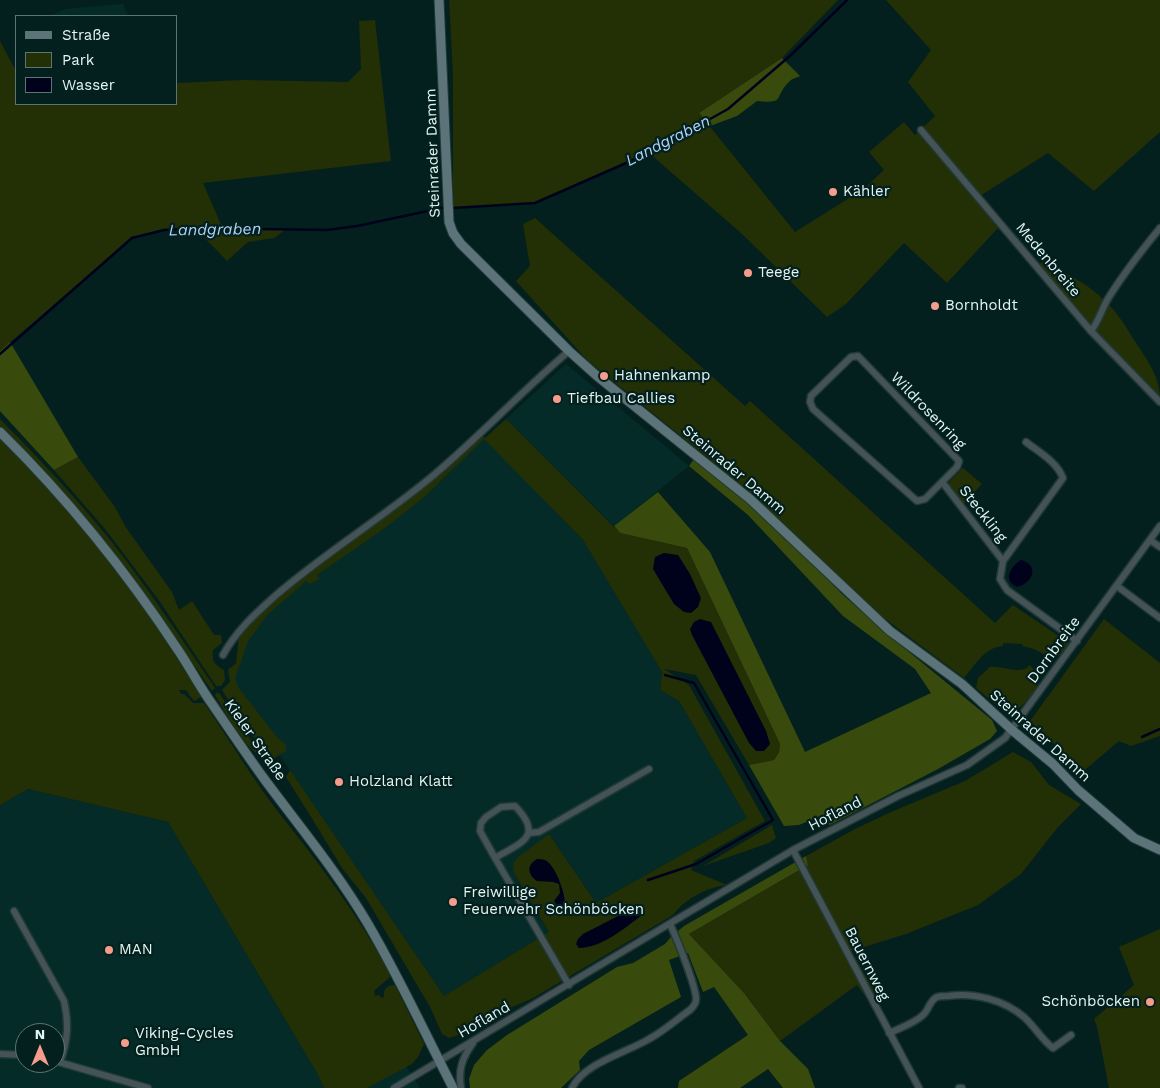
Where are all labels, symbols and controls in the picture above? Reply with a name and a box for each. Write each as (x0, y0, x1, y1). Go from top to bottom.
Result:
legend (15, 15, 178, 105)
text: Straße (62, 26, 110, 44)
text: Park (62, 51, 94, 69)
text: Wasser (62, 76, 115, 94)
street label: Steinrader Damm (422, 88, 444, 218)
water label: Landgraben (622, 111, 714, 171)
place label: Kähler (843, 183, 890, 201)
marker: Kähler (827, 186, 839, 198)
street label: Medenbreite (1012, 219, 1084, 301)
water label: Landgraben (169, 220, 261, 240)
place label: Teege (758, 264, 799, 282)
marker: Teege (742, 267, 754, 279)
place label: Bornholdt (945, 297, 1018, 315)
marker: Bornholdt (929, 300, 941, 312)
place label: Hahnenkamp (614, 367, 710, 385)
street label: Wildrosenring (887, 369, 969, 453)
marker: Hahnenkamp (598, 370, 610, 382)
place label: Tiefbau Callies (567, 390, 675, 408)
marker: Tiefbau Callies (551, 393, 563, 405)
street label: Steinrader Damm (679, 422, 789, 518)
street label: Steckling (955, 482, 1011, 546)
street label: Dornbreite (1024, 613, 1084, 687)
street label: Steinrader Damm (986, 686, 1094, 786)
street label: Kieler Straße (220, 696, 290, 784)
place label: Holzland Klatt (349, 773, 453, 791)
marker: Holzland Klatt (333, 776, 345, 788)
street label: Hofland (805, 793, 865, 835)
place label: Freiwillige Feuerwehr Schönböcken (463, 884, 644, 919)
marker: Freiwillige Feuerwehr Schönböcken (447, 896, 459, 908)
street label: Bauernweg (841, 924, 893, 1004)
place label: MAN (119, 941, 153, 959)
marker: MAN (103, 944, 115, 956)
place label: Schönböcken (1041, 993, 1140, 1011)
marker: Schönböcken (1144, 996, 1156, 1008)
street label: Hofland (455, 998, 513, 1042)
north arrow (15, 1023, 65, 1073)
place label: Viking-Cycles GmbH (135, 1025, 234, 1060)
text: N (35, 1026, 45, 1042)
marker: Viking-Cycles GmbH (119, 1037, 131, 1049)

